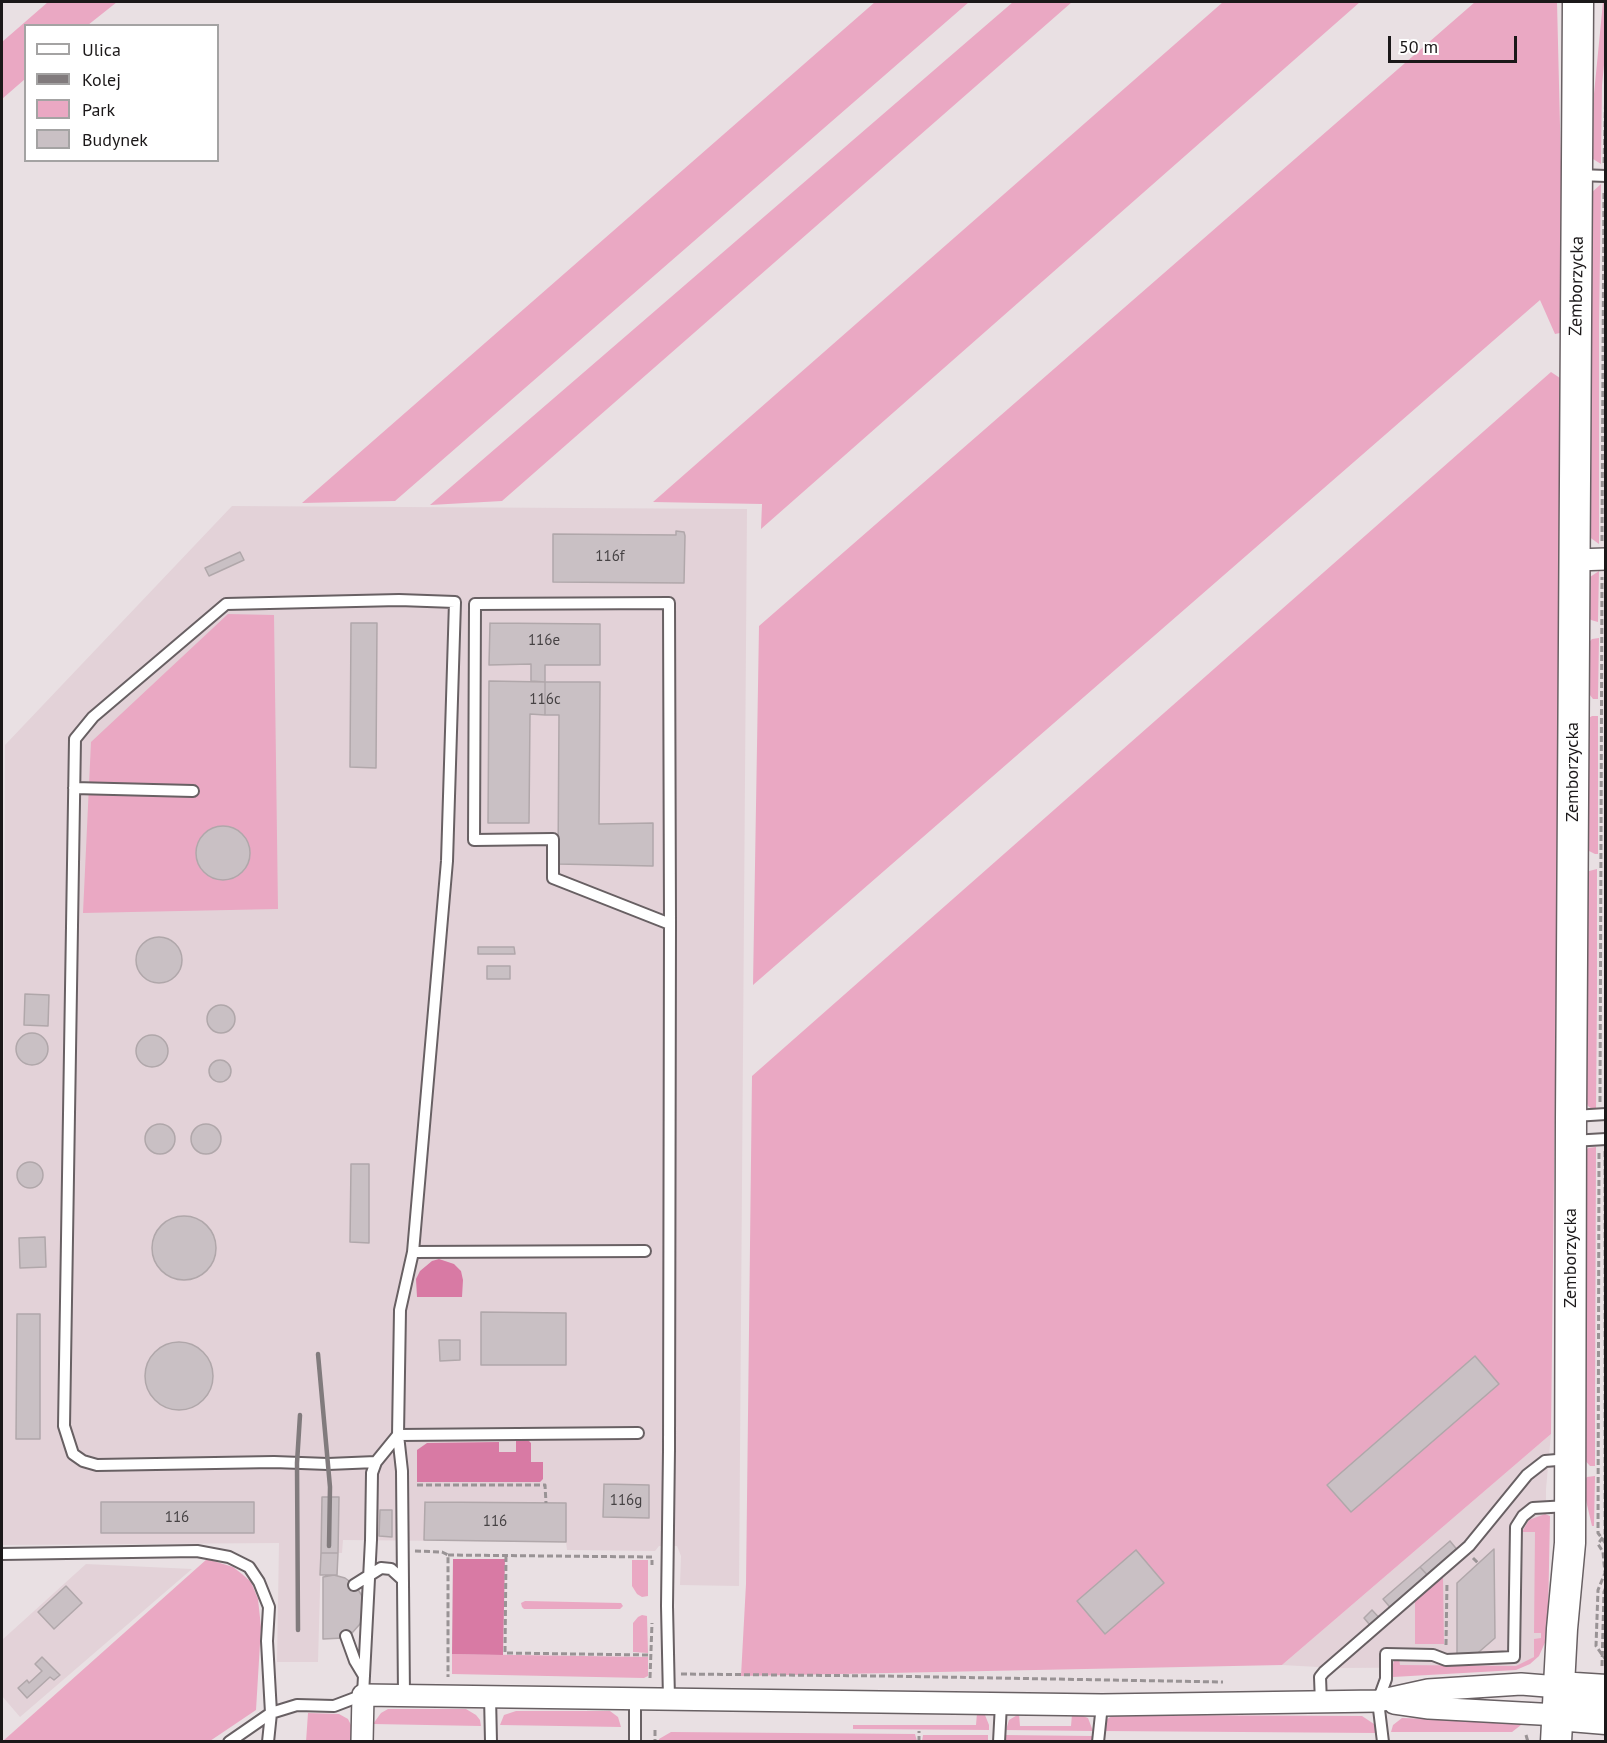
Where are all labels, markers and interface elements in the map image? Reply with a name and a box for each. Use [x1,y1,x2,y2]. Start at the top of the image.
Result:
legend [24,24,219,162]
scale bar [1391,24,1520,62]
text: 50 m [1399,35,1438,58]
text: Ulica [82,38,121,61]
text: Kolej [82,68,121,91]
text: Park [82,98,115,121]
text: Budynek [82,128,148,151]
street label: Zemborzycka [1565,236,1589,336]
house number: 116f [595,548,625,566]
house number: 116e [528,632,560,650]
house number: 116c [529,691,561,709]
street label: Zemborzycka [1562,722,1584,822]
street label: Zemborzycka [1560,1208,1582,1308]
house number: 116g [610,1492,642,1510]
house number: 116 [165,1509,189,1527]
house number: 116 [483,1513,507,1531]

